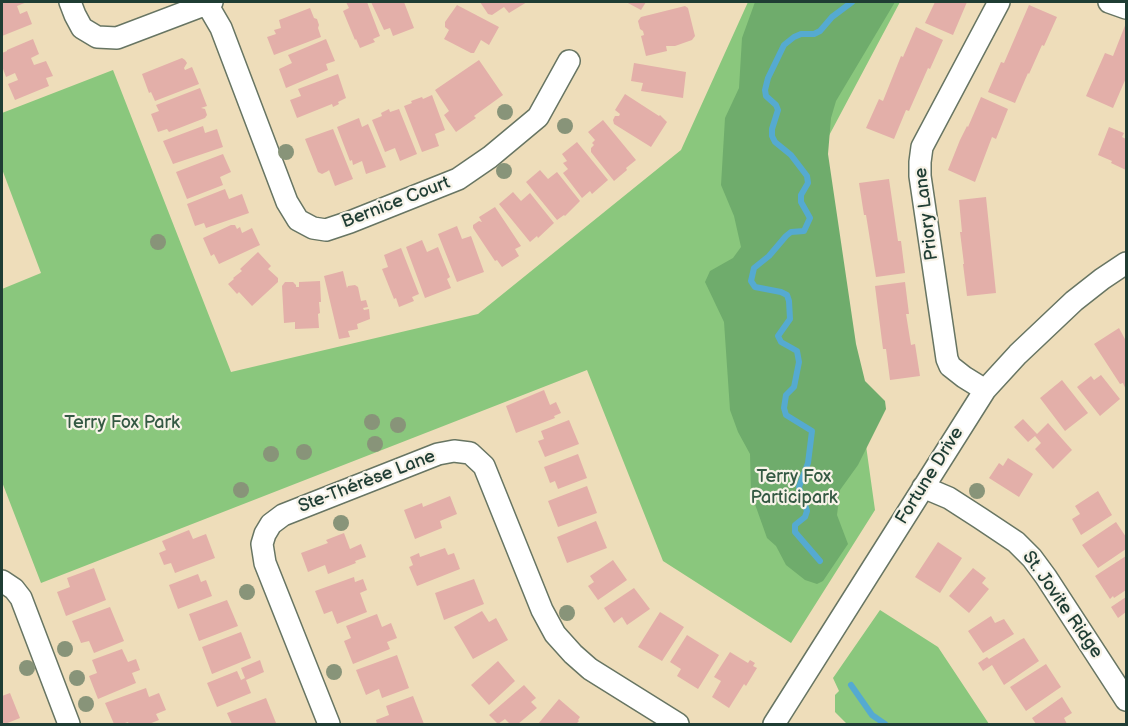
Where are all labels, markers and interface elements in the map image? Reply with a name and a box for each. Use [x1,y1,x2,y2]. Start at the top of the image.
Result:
street label: Priory Lane [911,166,943,262]
street label: Bernice Court [339,172,453,234]
park label: Terry Fox Park [64,412,180,434]
street label: Fortune Drive [892,423,968,529]
street label: Ste-Thérèse Lane [295,446,439,518]
park label: Terry Fox Participark [751,466,837,508]
street label: St. Jovite Ridge [1017,547,1107,663]

